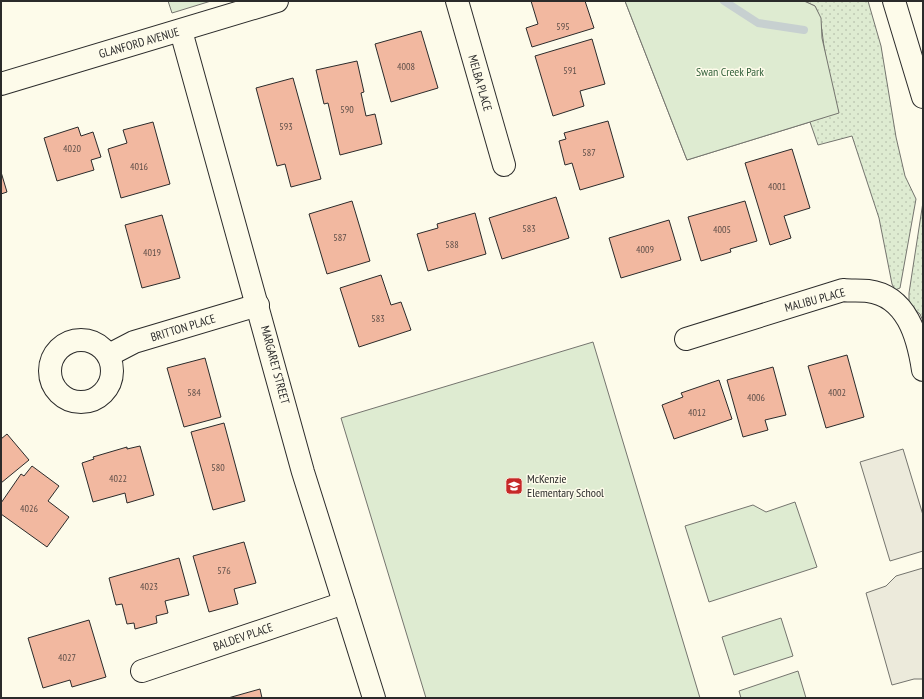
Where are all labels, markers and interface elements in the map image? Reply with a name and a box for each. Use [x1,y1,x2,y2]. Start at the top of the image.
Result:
house number: 595 [556,20,570,33]
street label: GLANFORD AVENUE [97,24,181,61]
street label: MELBA PLACE [465,53,496,113]
house number: 4008 [397,60,415,73]
house number: 591 [563,64,577,77]
park label: Swan Creek Park [696,64,764,79]
house number: 590 [340,103,354,116]
house number: 593 [279,120,293,133]
house number: 4020 [63,142,82,155]
house number: 587 [582,146,596,159]
house number: 4016 [130,160,149,173]
house number: 4001 [768,180,786,193]
house number: 583 [522,222,536,235]
house number: 4005 [713,223,731,236]
house number: 587 [333,231,347,244]
house number: 588 [445,238,459,251]
house number: 4009 [636,243,654,256]
house number: 4019 [143,246,161,259]
street label: MALIBU PLACE [783,284,847,315]
street label: BRITTON PLACE [149,311,217,344]
house number: 583 [371,312,385,325]
street label: MARGARET STREET [258,324,293,406]
house number: 584 [187,386,201,399]
house number: 4002 [828,386,846,399]
house number: 4006 [747,391,766,404]
house number: 4012 [688,406,706,419]
house number: 580 [211,461,225,474]
place label: McKenzie Elementary School [527,471,604,500]
house number: 4022 [109,472,127,485]
school or university icon: McKenzie Elementary School [504,476,524,496]
house number: 4026 [20,502,39,515]
house number: 576 [217,564,231,577]
house number: 4023 [140,580,158,593]
street label: BALDEV PLACE [211,619,275,654]
house number: 4027 [58,651,76,664]

